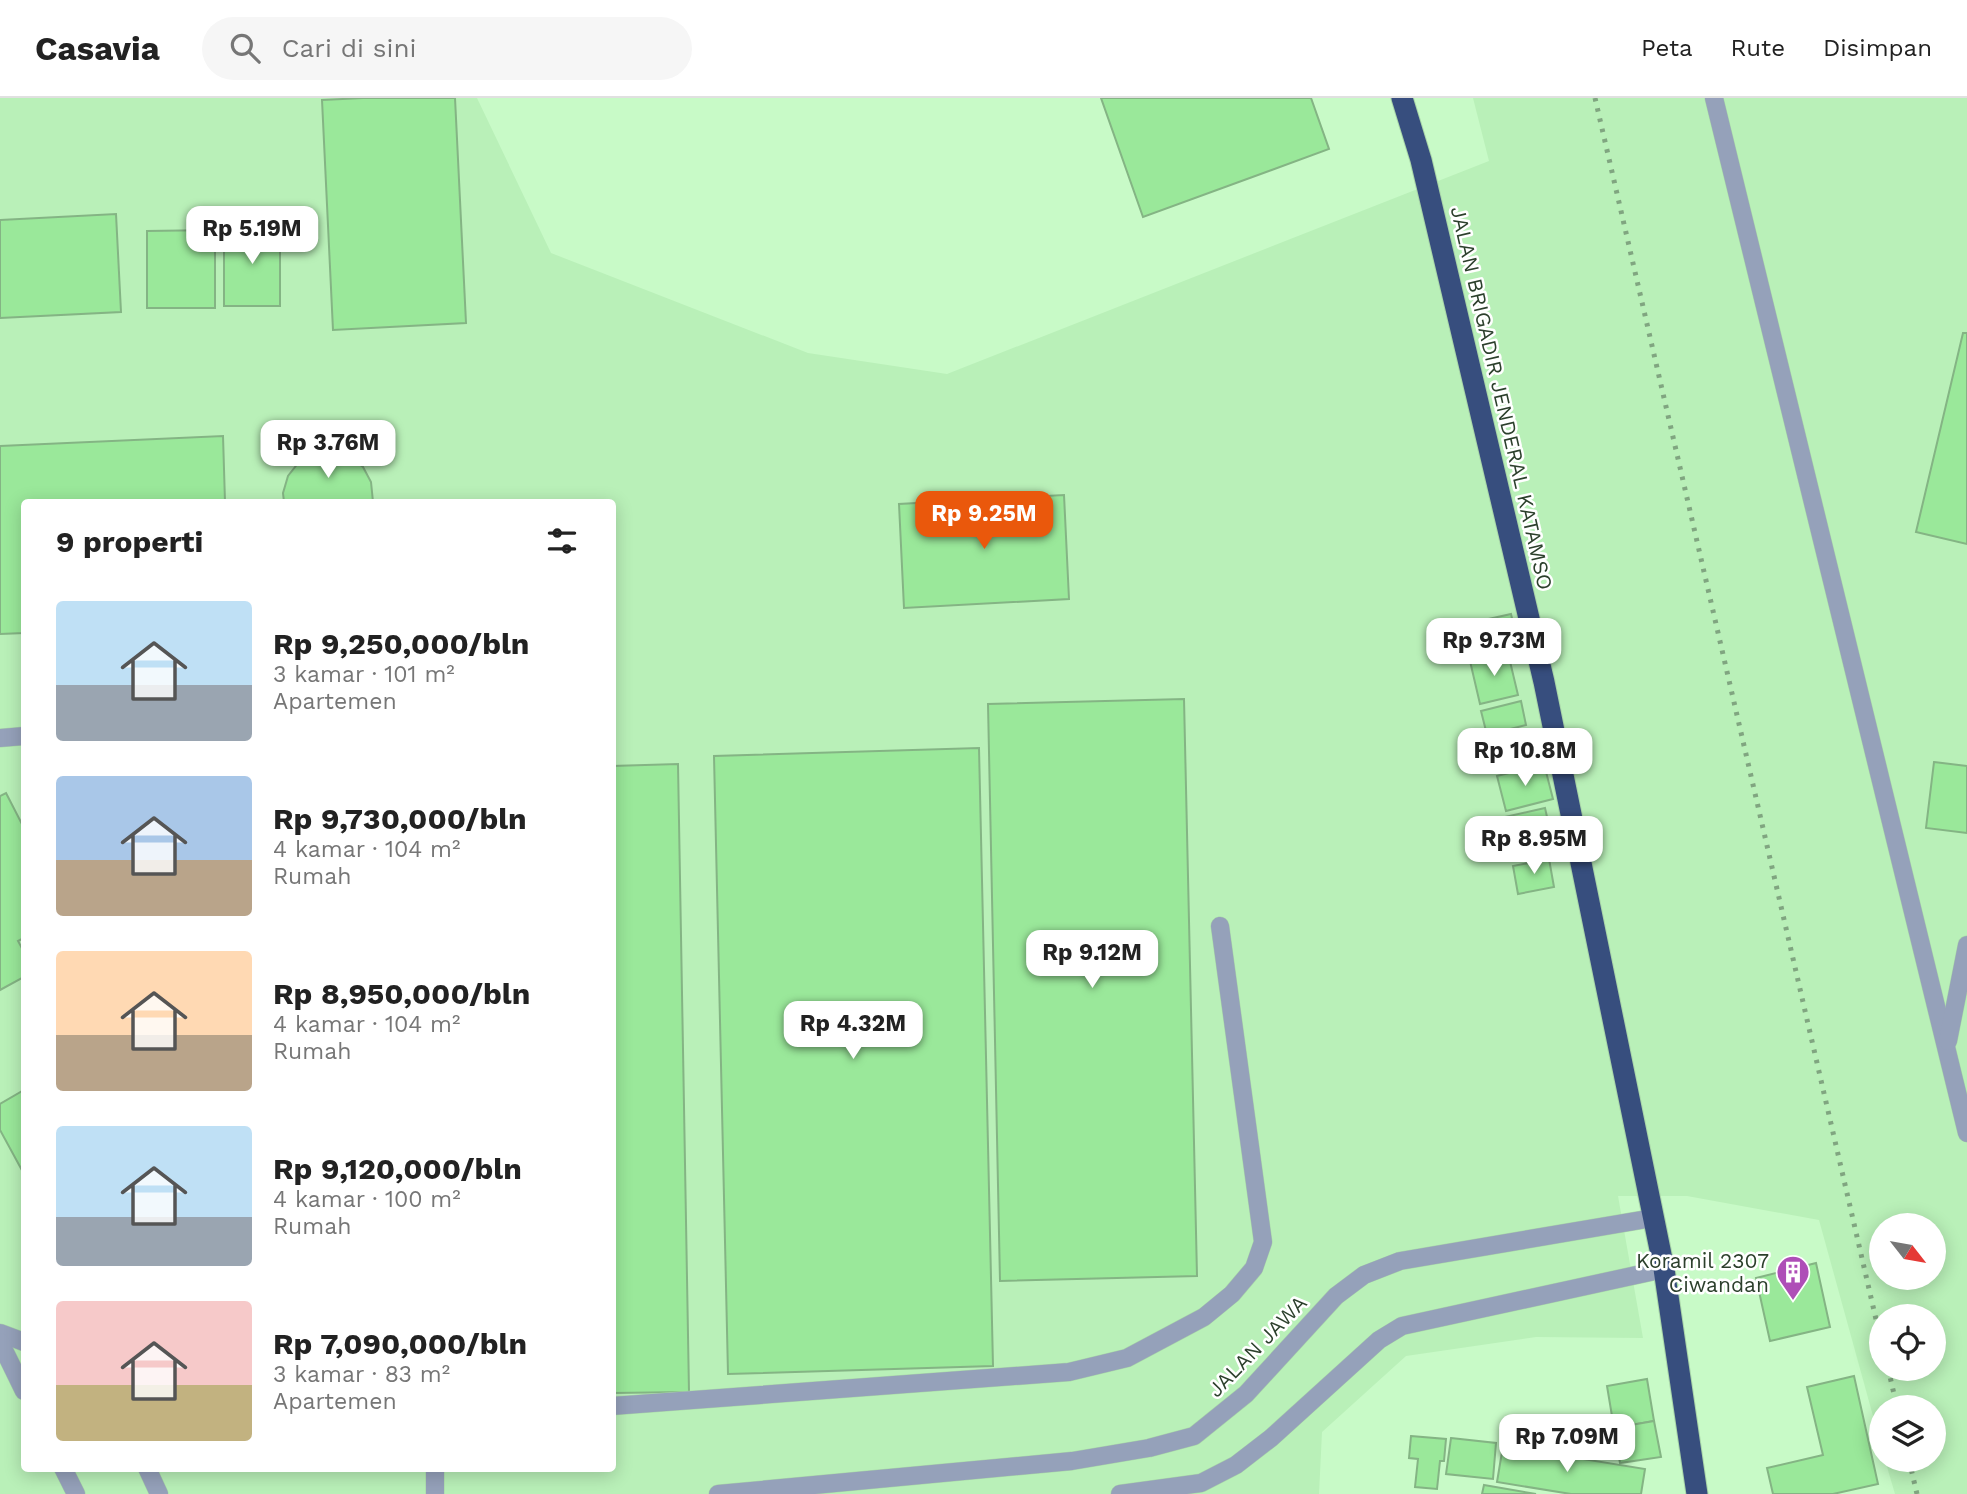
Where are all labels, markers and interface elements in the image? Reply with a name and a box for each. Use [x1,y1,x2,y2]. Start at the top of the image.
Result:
search box [202,17,692,80]
text: Casavia [35,29,160,68]
icon: search [226,29,264,67]
text: Cari di sini [282,33,416,63]
text: Peta [1641,34,1693,62]
text: Rute [1731,34,1785,62]
text: Disimpan [1823,34,1932,62]
street label: JALAN BRIGADIR JENDERAL KATAMSO [1446,204,1558,592]
pin: Rp 5.19M [180,206,324,266]
text: Rp 5.19M [202,215,302,242]
pin: Rp 3.76M [256,420,400,480]
text: Rp 3.76M [277,429,380,456]
pin: Rp 9.25M [912,491,1056,551]
text: Rp 9.25M [931,500,1037,527]
icon: filters [543,522,581,560]
text: 9 properti [56,524,203,559]
pin: Rp 9.73M [1422,618,1566,678]
text: Rp 9,250,000/bln [273,626,529,661]
text: Rp 9.73M [1442,627,1546,654]
icon: home [112,629,196,713]
text: 3 kamar · 101 m² [273,661,455,688]
text: Apartemen [273,688,397,715]
pin: Rp 10.8M [1453,728,1597,788]
text: Rp 10.8M [1473,737,1577,764]
text: Rp 9,730,000/bln [273,801,527,836]
icon: home [112,804,196,888]
pin: Rp 8.95M [1462,816,1606,876]
text: Rp 8.95M [1481,825,1587,852]
text: 4 kamar · 104 m² [273,836,460,863]
text: Rumah [273,863,351,890]
pin: Rp 9.12M [1020,930,1164,990]
text: Rp 9.12M [1042,939,1142,966]
text: Rp 8,950,000/bln [273,976,530,1011]
icon: home [112,979,196,1063]
pin: Rp 4.32M [781,1002,925,1061]
text: Rp 4.32M [800,1010,906,1037]
text: 4 kamar · 104 m² [273,1011,460,1038]
text: Rumah [273,1038,351,1065]
text: Rp 9,120,000/bln [273,1151,522,1186]
icon: home [112,1154,196,1238]
text: 4 kamar · 100 m² [273,1186,461,1213]
text: Rumah [273,1213,351,1240]
north arrow [1869,1213,1946,1290]
map controls [1869,1213,1946,1472]
place label: Koramil 2307 Ciwandan [1636,1248,1769,1297]
building icon: Koramil 2307 Ciwandan [1774,1253,1812,1302]
street label: JALAN JAWA [1202,1290,1312,1402]
button: locate [1869,1304,1946,1381]
text: Rp 7,090,000/bln [273,1326,527,1361]
icon: home [112,1329,196,1413]
text: 3 kamar · 83 m² [273,1361,450,1388]
text: Apartemen [273,1388,397,1415]
button: layers [1869,1395,1946,1472]
pin: Rp 7.09M [1495,1414,1639,1474]
text: Rp 7.09M [1515,1423,1619,1450]

